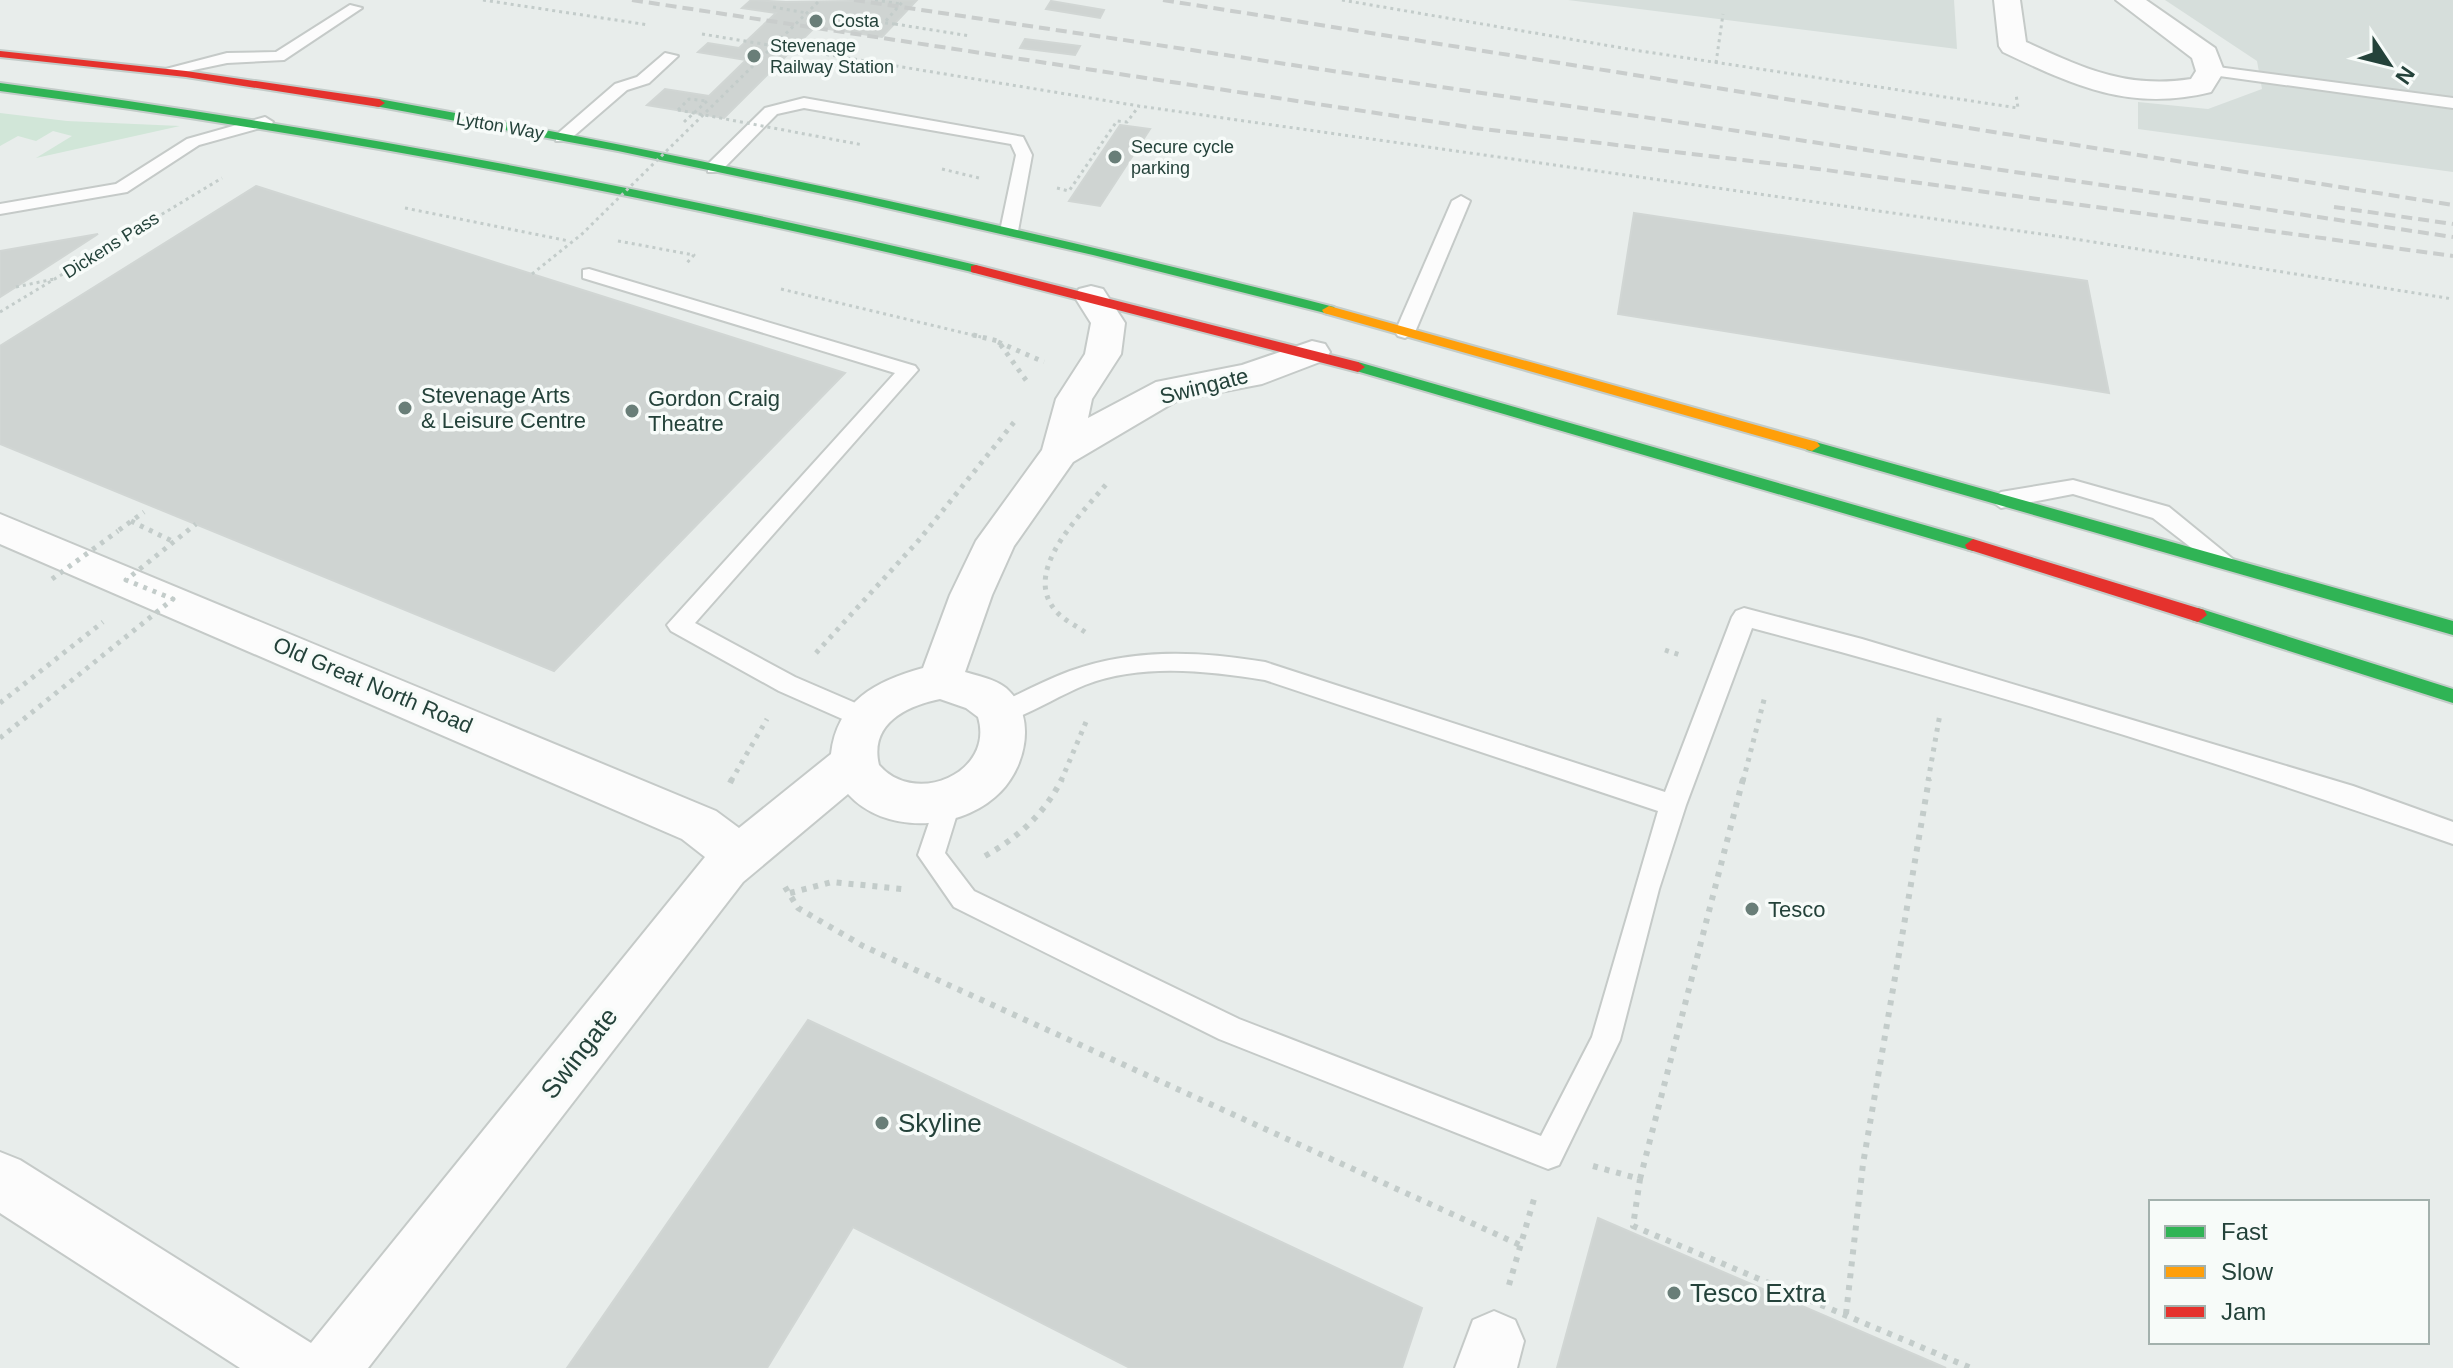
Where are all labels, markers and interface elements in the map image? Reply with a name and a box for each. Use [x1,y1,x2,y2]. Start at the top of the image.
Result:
place label: Costa [832,11,880,31]
marker: Costa [807,12,825,30]
north arrow [2349,24,2429,104]
place label: Stevenage Railway Station [770,36,894,77]
marker: Stevenage Railway Station [745,47,763,65]
text: N [2390,62,2420,89]
street label: Lytton Way [455,108,545,144]
place label: Secure cycle parking [1131,137,1234,178]
marker: Secure cycle parking [1106,148,1124,166]
street label: Dickens Pass [59,208,163,282]
street label: Swingate [1157,363,1251,409]
place label: Stevenage Arts & Leisure Centre [421,383,586,433]
place label: Gordon Craig Theatre [648,386,780,436]
marker: Stevenage Arts & Leisure Centre [396,399,414,417]
marker: Gordon Craig Theatre [623,402,641,420]
street label: Old Great North Road [270,632,476,738]
place label: Tesco [1768,897,1825,922]
marker: Tesco [1743,900,1761,918]
street label: Swingate [534,1002,624,1104]
place label: Skyline [898,1108,982,1138]
marker: Skyline [873,1114,891,1132]
legend [2149,1200,2429,1344]
text: Fast [2221,1218,2268,1245]
text: Slow [2221,1258,2274,1285]
place label: Tesco Extra [1690,1278,1826,1308]
marker: Tesco Extra [1665,1284,1683,1302]
text: Jam [2221,1298,2266,1325]

